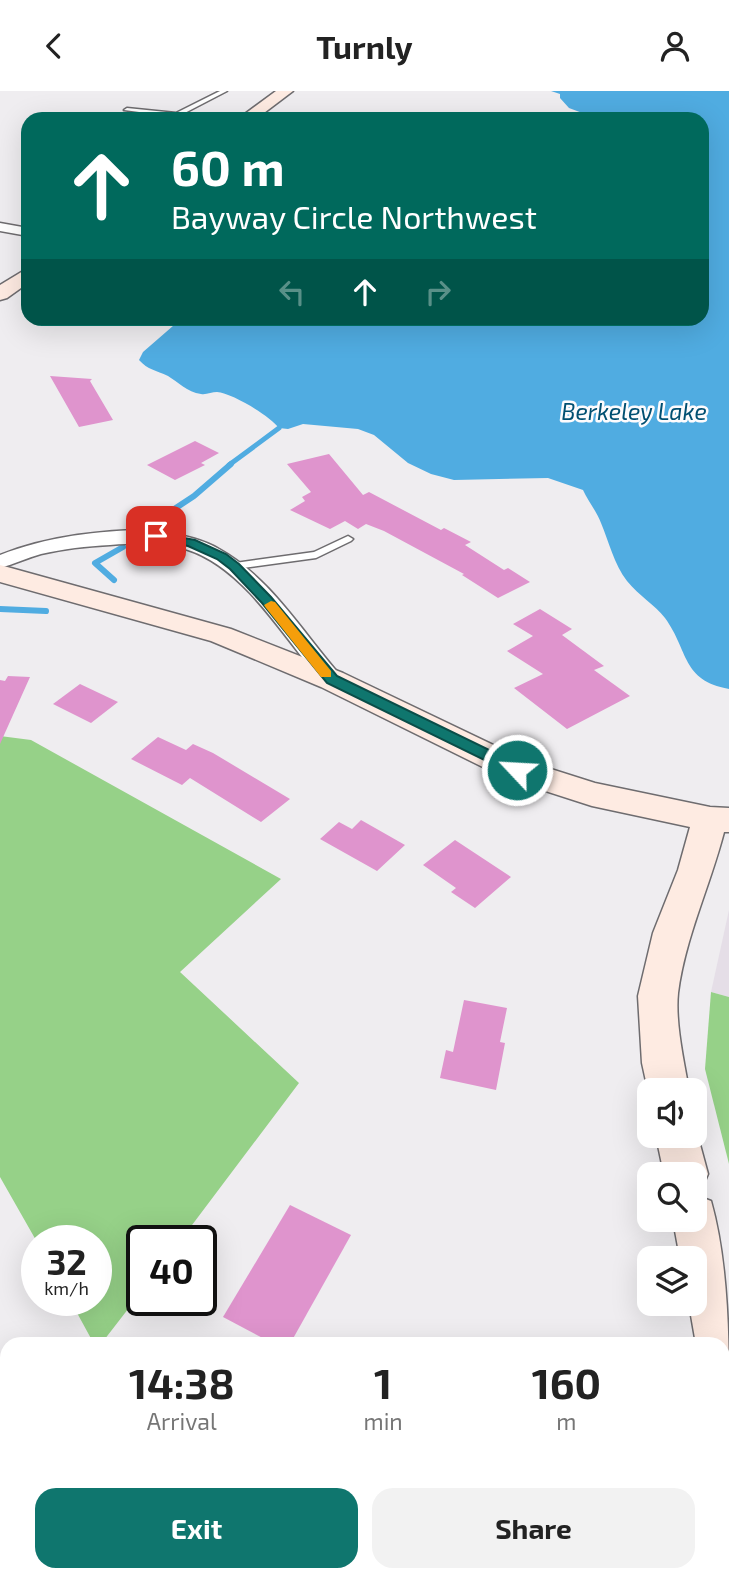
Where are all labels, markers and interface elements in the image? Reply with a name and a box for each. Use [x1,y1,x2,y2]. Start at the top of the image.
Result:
icon: back [35,27,73,65]
text: Turnly [316,27,413,65]
icon: person [656,27,694,65]
text: 60 m [171,137,285,196]
icon: ahead [56,140,147,231]
text: Bayway Circle Northwest [171,197,537,235]
icon: left [273,273,311,311]
icon: ahead [346,273,384,311]
icon: right [419,273,457,311]
water label: Berkeley Lake [561,397,707,425]
pin [126,506,186,566]
icon: arrive [137,517,175,555]
position arrow [480,733,554,807]
map controls [637,1078,707,1316]
button: sound [637,1078,707,1148]
button: search [637,1162,707,1232]
speed limit sign: 40 [126,1225,217,1316]
text: 32 [46,1240,87,1282]
button: layers [637,1246,707,1316]
text: km/h [44,1277,89,1299]
text: 14:38 [129,1357,235,1407]
text: 1 [374,1357,392,1407]
text: 160 [532,1357,601,1407]
text: Arrival [147,1407,217,1435]
text: min [364,1407,403,1435]
text: m [556,1407,576,1435]
button: Exit [35,1488,358,1568]
button: Share [372,1488,695,1568]

